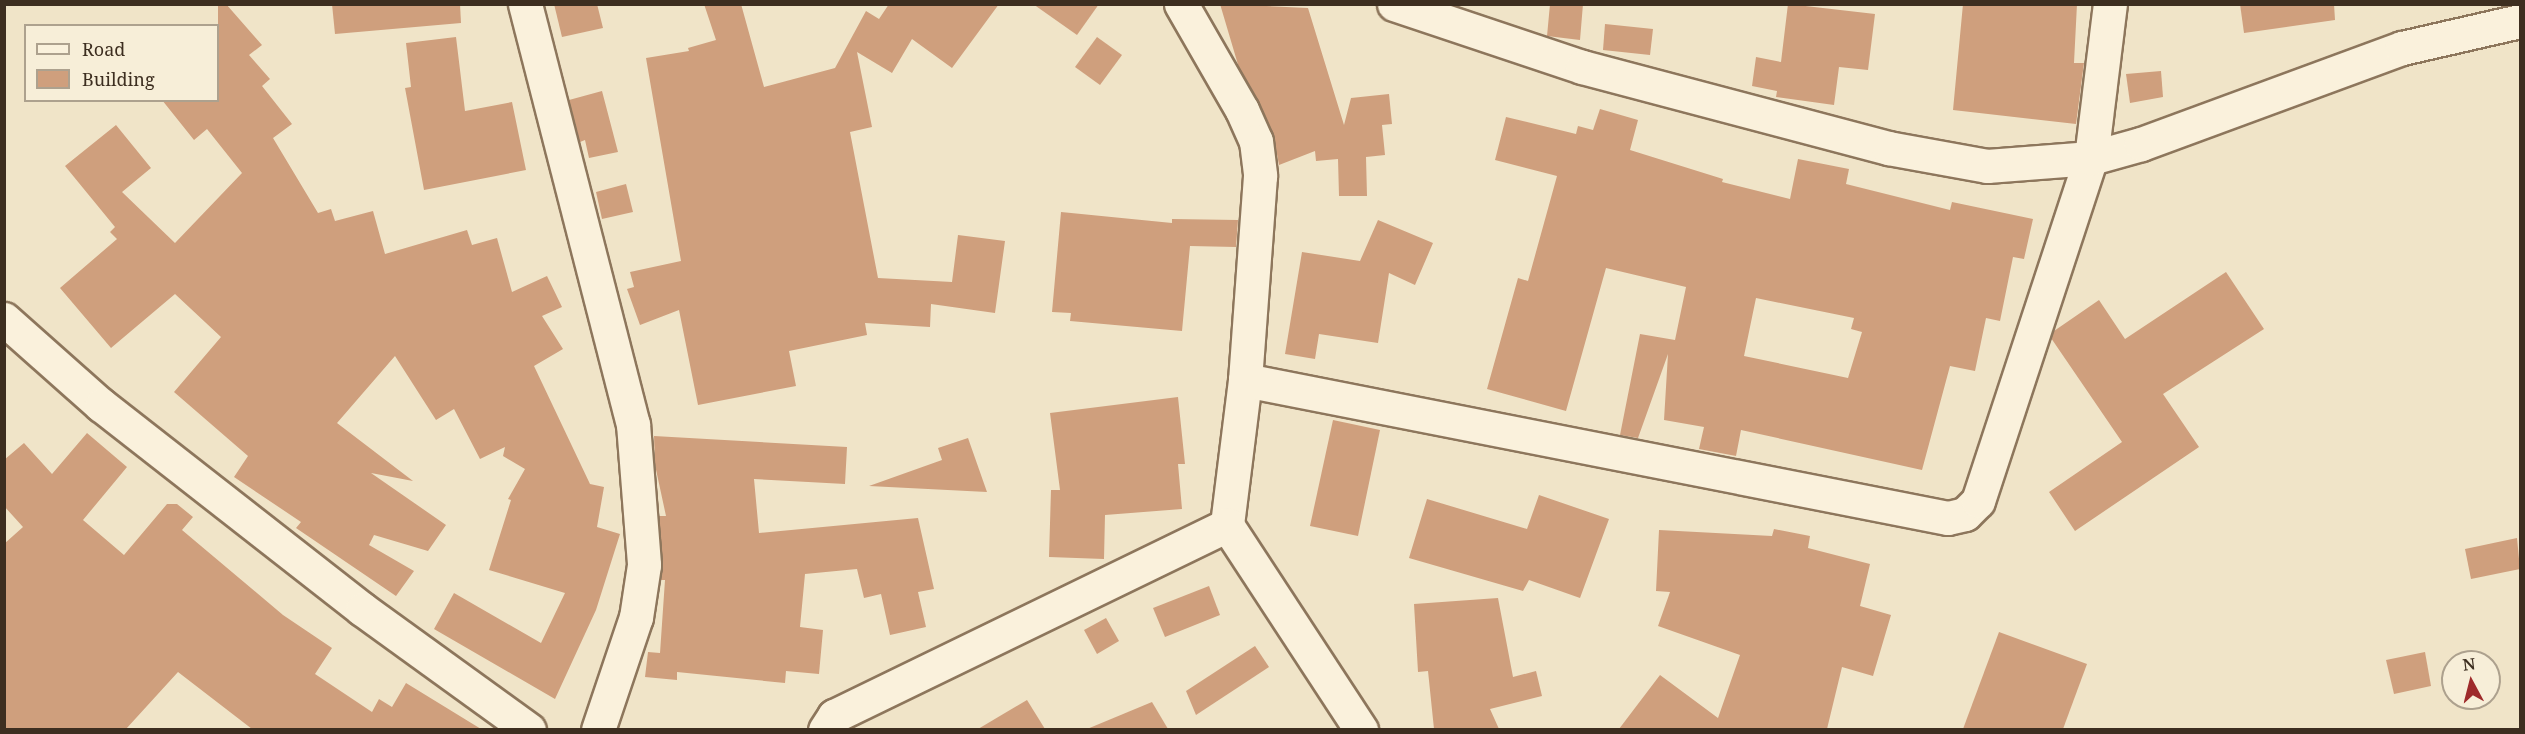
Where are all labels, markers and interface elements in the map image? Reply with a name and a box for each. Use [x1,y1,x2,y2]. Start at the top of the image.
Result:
legend [24,24,219,102]
text: Road [82,37,125,61]
text: Building [82,67,155,91]
north arrow [2441,650,2501,710]
text: N [2461,652,2477,676]

